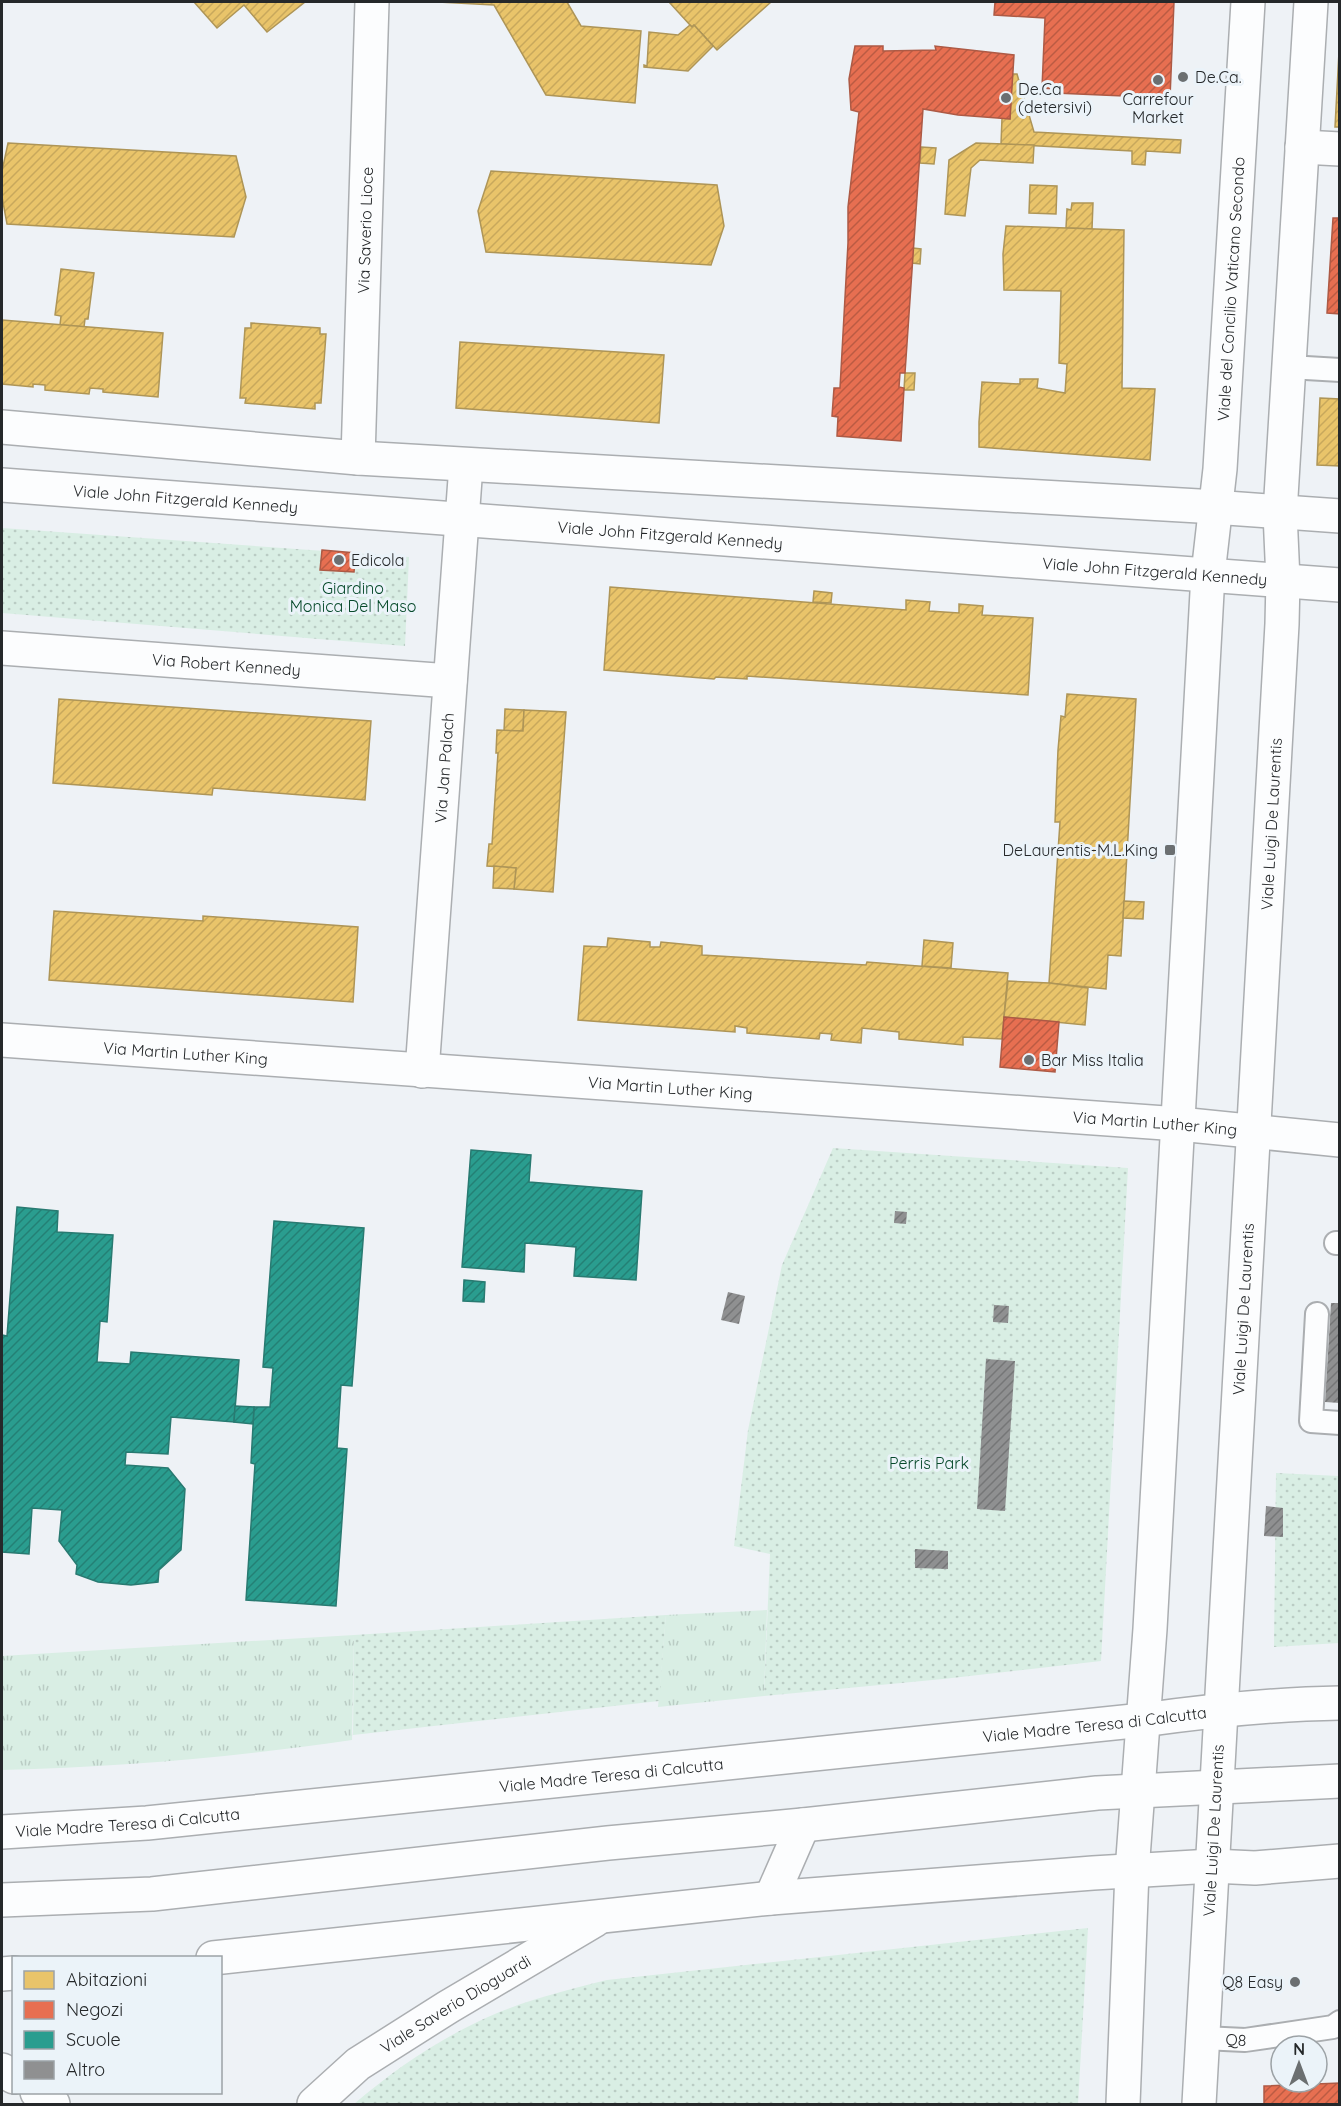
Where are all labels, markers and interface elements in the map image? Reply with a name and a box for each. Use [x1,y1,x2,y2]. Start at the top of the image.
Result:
place label: De.Ca. [1195,67,1242,87]
marker: De.Ca. [1176,70,1190,84]
marker: Carrefour Market [1151,73,1165,87]
place label: De.Ca (detersivi) [1018,79,1092,117]
place label: Carrefour Market [1122,89,1194,127]
marker: De.Ca (detersivi) [999,91,1013,105]
street label: Viale del Concilio Vaticano Secondo [1213,156,1249,422]
street label: Via Saverio Lioce [353,166,377,294]
street label: Viale John Fitzgerald Kennedy [72,480,299,517]
street label: Viale John Fitzgerald Kennedy [557,517,783,553]
place label: Edicola [351,550,404,570]
marker: Edicola [332,553,346,567]
street label: Viale John Fitzgerald Kennedy [1041,553,1268,590]
park label: Giardino Monica Del Maso [290,578,416,616]
street label: Via Robert Kennedy [151,649,301,680]
street label: Via Jan Palach [430,712,458,824]
street label: Viale Luigi De Laurentis [1256,737,1286,911]
place label: DeLaurentis-M.L.King [1002,840,1158,860]
marker: DeLaurentis-M.L.King [1163,843,1177,857]
street label: Via Martin Luther King [103,1037,269,1069]
place label: Bar Miss Italia [1041,1050,1144,1070]
marker: Bar Miss Italia [1022,1053,1036,1067]
street label: Via Martin Luther King [587,1072,753,1104]
street label: Via Martin Luther King [1072,1106,1238,1140]
street label: Viale Luigi De Laurentis [1228,1223,1258,1396]
park label: Perris Park [889,1453,969,1473]
street label: Viale Madre Teresa di Calcutta [982,1702,1208,1747]
street label: Viale Luigi De Laurentis [1199,1744,1228,1917]
street label: Viale Madre Teresa di Calcutta [498,1753,724,1797]
street label: Viale Madre Teresa di Calcutta [15,1803,241,1841]
street label: Viale Saverio Dioguardi [377,1950,534,2057]
legend [12,1956,222,2094]
text: Abitazioni [66,1968,147,1991]
place label: Q8 Easy [1222,1972,1283,1992]
marker: Q8 Easy [1288,1975,1302,1989]
text: Negozi [66,1998,123,2021]
text: Scuole [66,2028,121,2051]
street label: Q8 [1225,2029,1247,2050]
north arrow [1269,2034,1329,2094]
text: N [1293,2039,1305,2059]
text: Altro [66,2058,105,2081]

